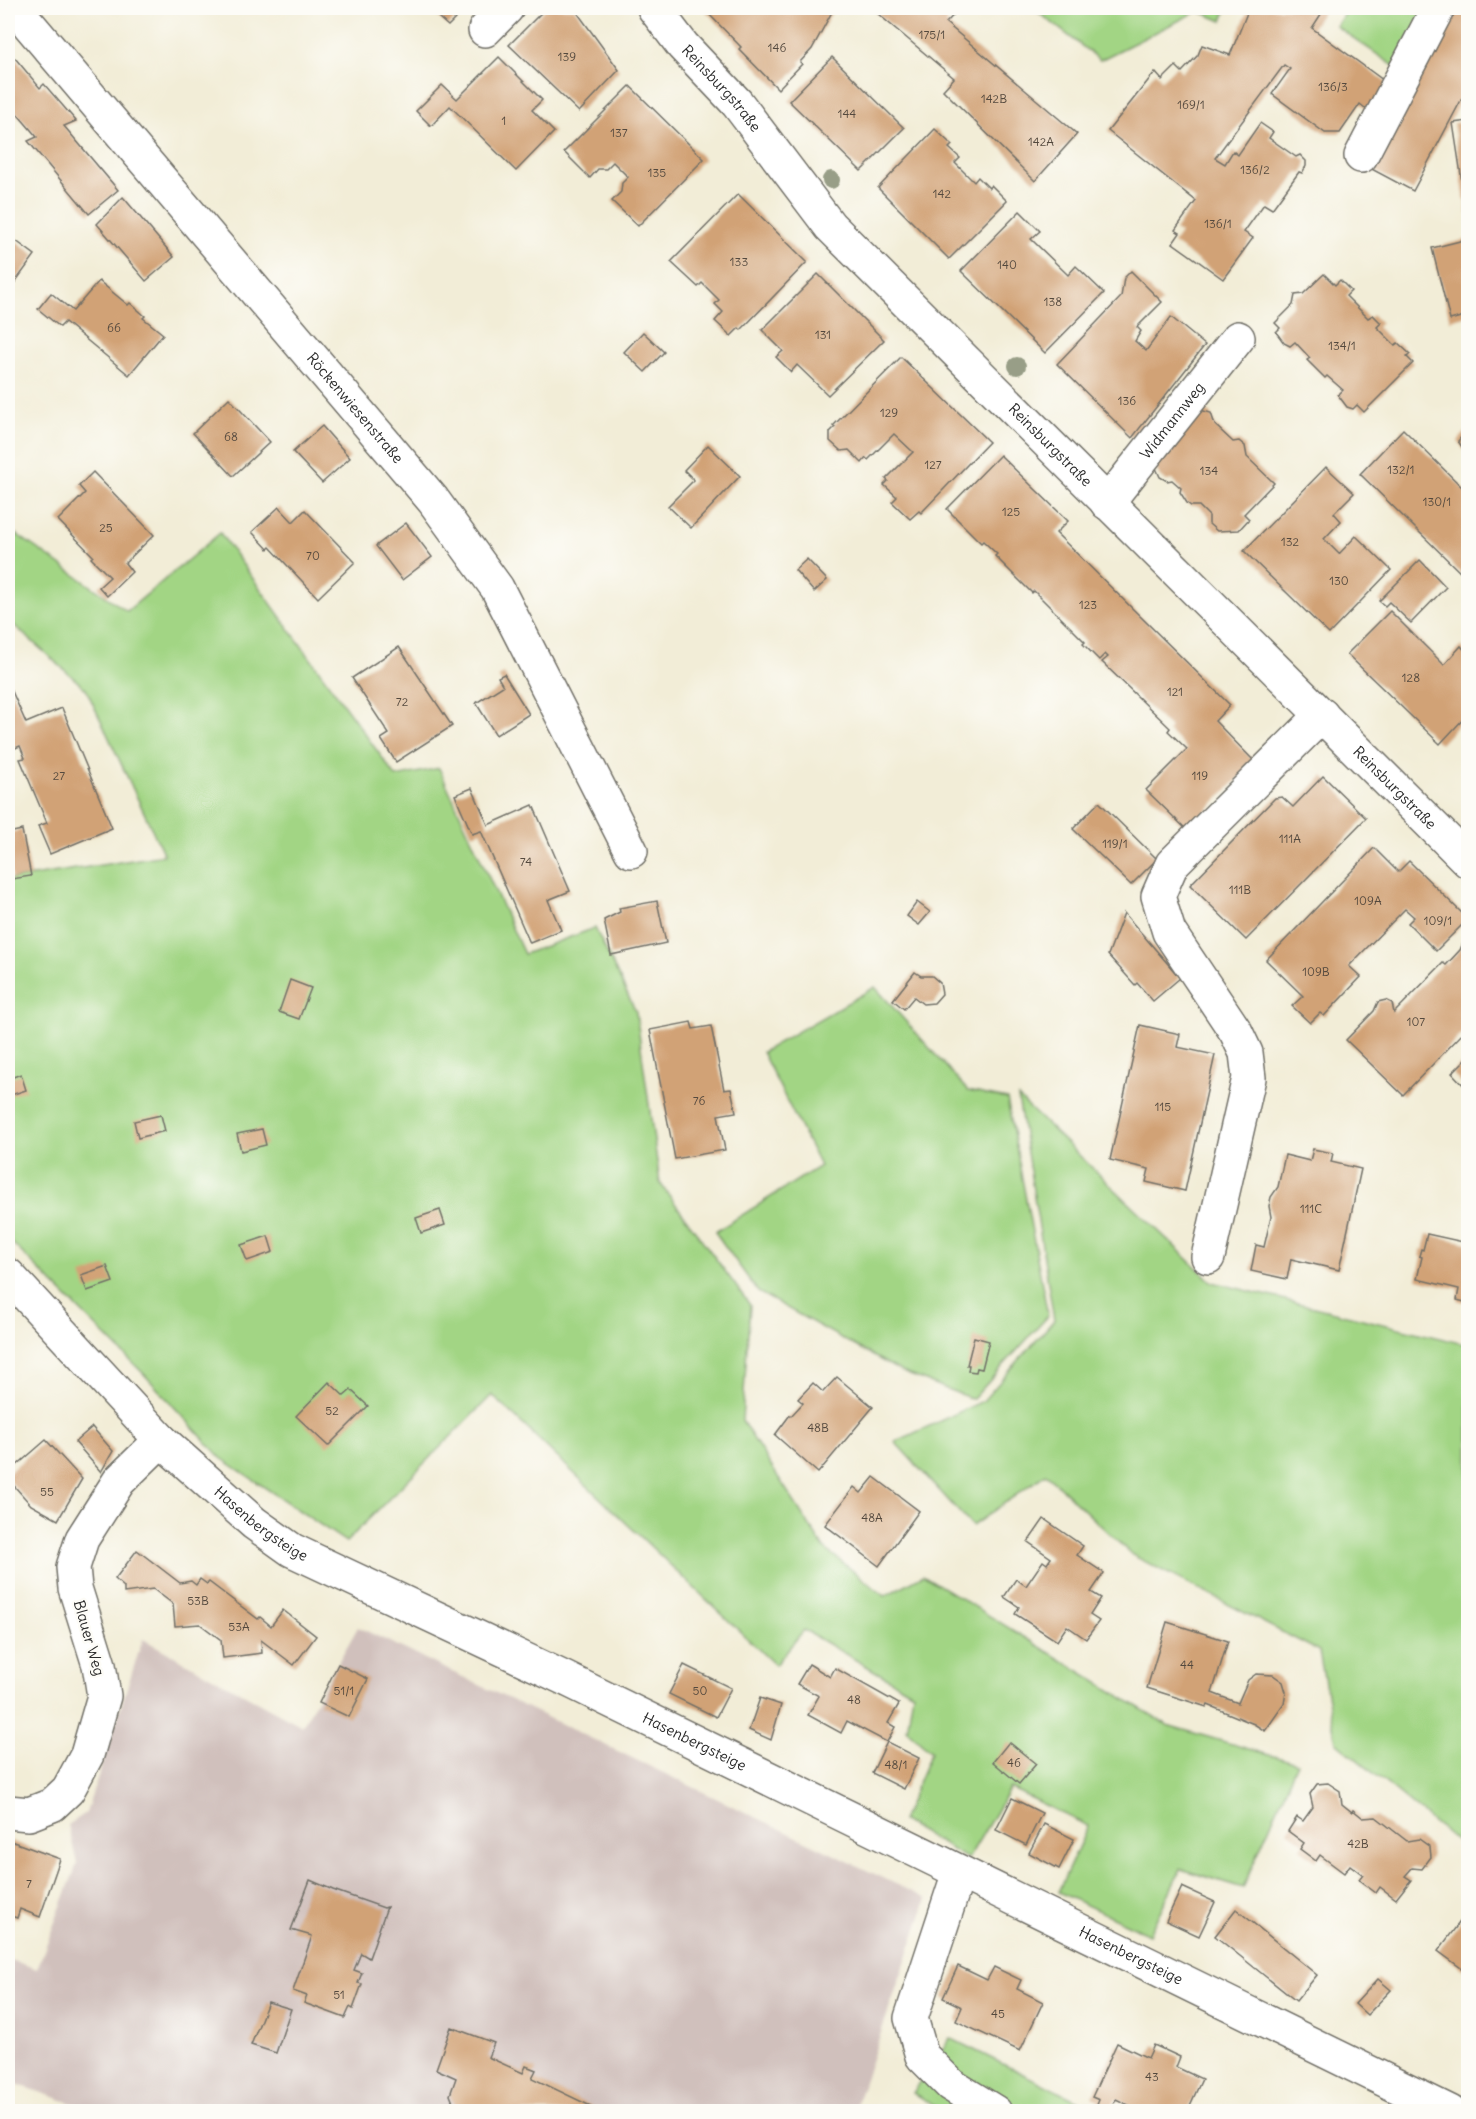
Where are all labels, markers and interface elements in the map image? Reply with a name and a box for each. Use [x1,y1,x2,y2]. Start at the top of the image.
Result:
house number: 175/1 [919,27,945,42]
house number: 146 [768,40,786,55]
street label: Reinsburgstraße [678,41,765,135]
house number: 139 [558,49,576,64]
house number: 136/3 [1318,79,1348,94]
house number: 142B [981,91,1007,106]
house number: 169/1 [1177,97,1205,112]
house number: 144 [838,106,856,121]
house number: 1 [502,113,506,128]
house number: 137 [610,125,628,140]
house number: 142A [1028,134,1054,149]
house number: 136/2 [1240,162,1270,177]
house number: 135 [648,165,666,180]
house number: 142 [933,186,952,201]
house number: 136/1 [1204,216,1232,231]
house number: 133 [730,254,748,269]
house number: 140 [997,257,1017,272]
house number: 138 [1044,294,1062,309]
house number: 66 [107,320,121,335]
house number: 131 [815,327,831,342]
house number: 134/1 [1328,338,1356,353]
street label: Röckenwiesenstraße [303,349,408,467]
street label: Widmannweg [1136,378,1208,463]
house number: 136 [1118,393,1136,408]
street label: Reinsburgstraße [1005,399,1096,490]
house number: 129 [880,405,898,420]
house number: 68 [224,429,238,444]
house number: 127 [924,457,942,472]
house number: 132/1 [1387,462,1415,477]
house number: 134 [1200,463,1218,478]
house number: 130/1 [1423,494,1451,509]
house number: 125 [1002,504,1020,519]
house number: 25 [99,520,113,535]
house number: 132 [1281,534,1300,549]
house number: 70 [306,548,320,563]
house number: 130 [1329,573,1349,588]
house number: 123 [1079,597,1097,612]
house number: 128 [1402,670,1420,685]
house number: 121 [1167,684,1183,699]
house number: 72 [396,694,409,709]
street label: Reinsburgstraße [1349,742,1441,833]
house number: 27 [53,768,65,783]
house number: 119 [1192,768,1208,783]
house number: 111A [1279,831,1301,846]
house number: 119/1 [1102,836,1128,851]
house number: 74 [520,854,532,869]
house number: 111B [1229,882,1251,897]
house number: 109A [1354,893,1382,908]
house number: 109/1 [1424,913,1452,928]
house number: 109B [1302,964,1330,979]
house number: 107 [1407,1014,1425,1029]
house number: 76 [693,1093,705,1108]
house number: 115 [1155,1099,1171,1114]
house number: 111C [1300,1201,1322,1216]
house number: 52 [325,1403,339,1418]
house number: 48B [807,1420,829,1435]
street label: Hasenbergsteige [210,1482,311,1565]
house number: 55 [40,1484,54,1499]
house number: 48A [861,1510,883,1525]
house number: 53B [187,1593,209,1608]
street label: Blauer Weg [70,1598,109,1678]
house number: 53A [228,1619,250,1634]
house number: 44 [1180,1657,1194,1672]
house number: 51/1 [334,1683,354,1698]
house number: 50 [693,1683,708,1698]
house number: 48 [847,1692,861,1707]
street label: Hasenbergsteige [639,1708,750,1775]
house number: 46 [1007,1755,1021,1770]
house number: 48/1 [885,1757,907,1772]
house number: 42B [1347,1836,1369,1851]
house number: 7 [26,1876,32,1891]
street label: Hasenbergsteige [1076,1922,1186,1989]
house number: 51 [333,1987,345,2002]
house number: 45 [991,2006,1005,2021]
house number: 43 [1145,2069,1159,2084]

